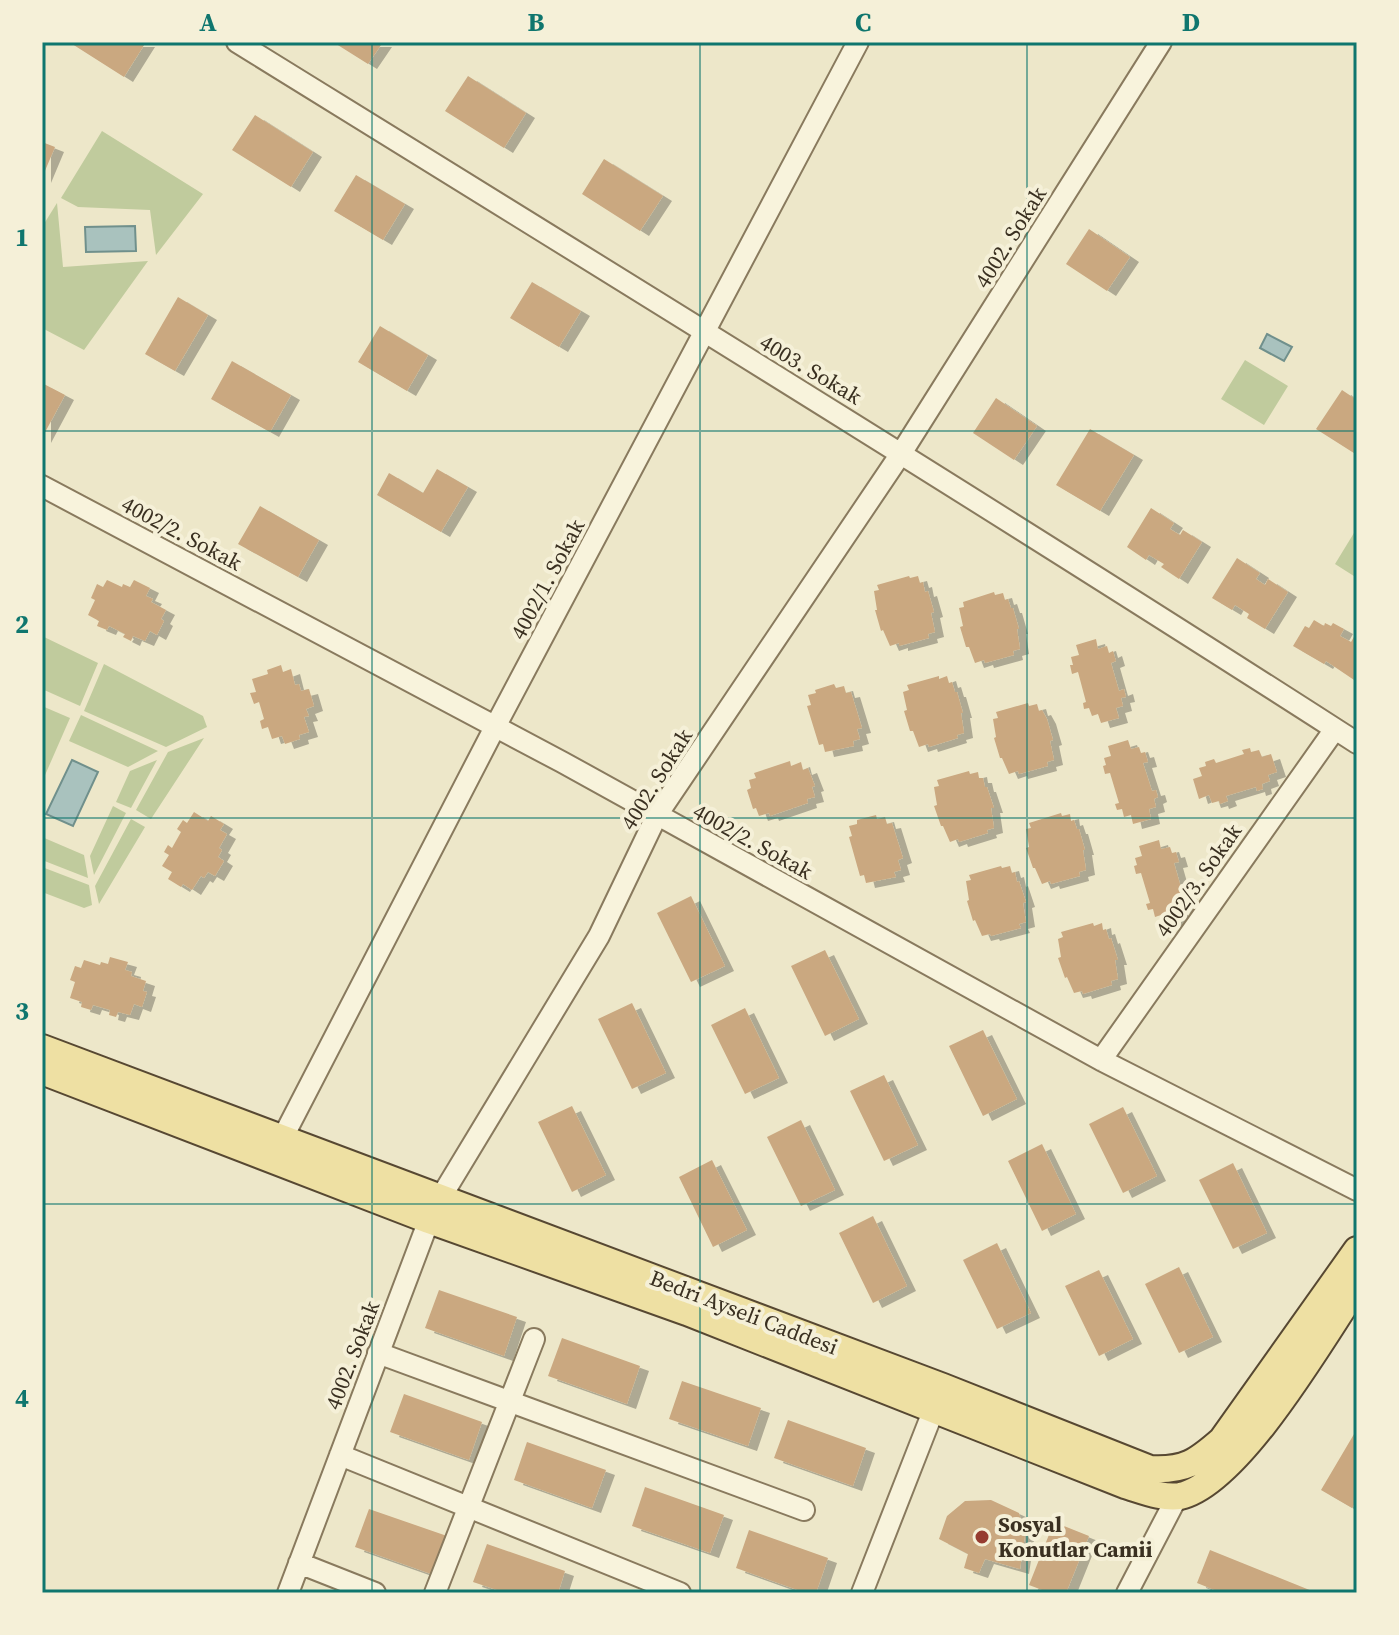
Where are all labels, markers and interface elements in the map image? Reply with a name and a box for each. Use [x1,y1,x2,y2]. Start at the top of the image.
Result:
text: A [199,4,217,40]
text: B [528,4,545,40]
text: C [855,4,871,40]
text: D [1182,4,1200,40]
street label: 4002. Sokak [967,180,1053,293]
text: 1 [15,219,29,255]
street label: 4003. Sokak [754,327,868,412]
street label: 4002/2. Sokak [117,489,248,578]
street label: 4002/1. Sokak [503,513,592,644]
text: 2 [15,606,29,642]
street label: 4002. Sokak [613,722,699,835]
street label: 4002/2. Sokak [688,796,819,887]
street label: 4002/3. Sokak [1148,816,1249,943]
text: 3 [15,993,29,1029]
street label: Bedri Ayseli Caddesi [646,1262,842,1362]
street label: 4002. Sokak [318,1295,387,1414]
text: 4 [15,1380,29,1416]
place label: Sosyal Konutlar Camii [998,1509,1153,1564]
marker: Sosyal Konutlar Camii [973,1528,991,1546]

